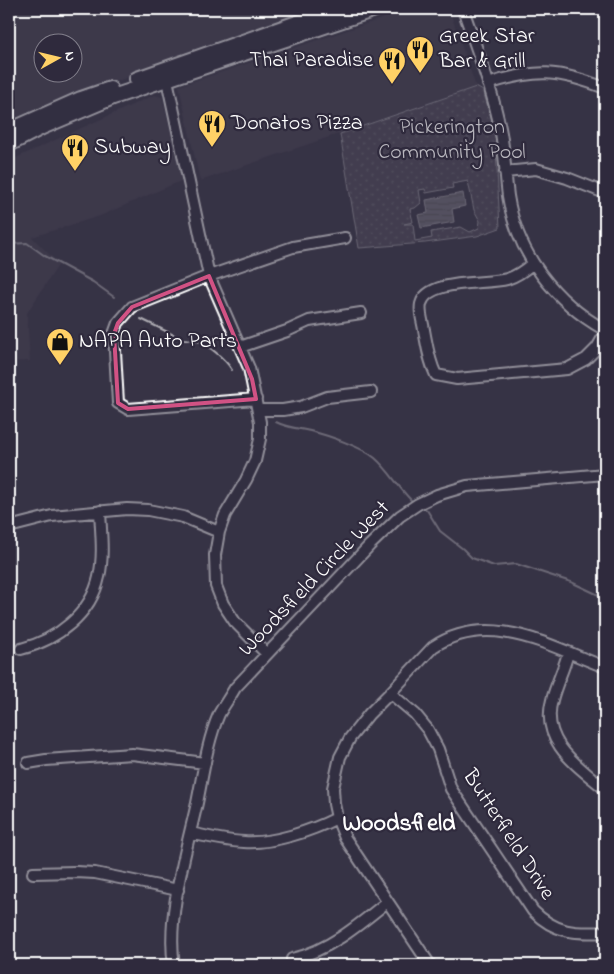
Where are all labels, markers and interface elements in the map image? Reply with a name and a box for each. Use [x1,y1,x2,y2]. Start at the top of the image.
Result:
place label: Greek Star Bar & Grill [438,21,535,78]
north arrow [32,32,82,82]
restaurant icon: Greek Star Bar & Grill [405,35,435,74]
place label: Thai Paradise [249,45,373,77]
restaurant icon: Thai Paradise [377,46,407,85]
text: N [58,50,80,63]
place label: Donatos Pizza [230,108,363,140]
restaurant icon: Donatos Pizza [197,109,227,148]
park label: Pickerington Community Pool [378,112,526,170]
place label: Subway [94,132,171,165]
restaurant icon: Subway [60,133,90,172]
place label: NAPA Auto Parts [79,326,237,358]
shop icon: NAPA Auto Parts [45,327,75,366]
street label: Woodsfield Circle West [232,493,399,664]
street label: Butterfield Drive [453,762,562,907]
district label: Woodsfield [343,807,456,842]

